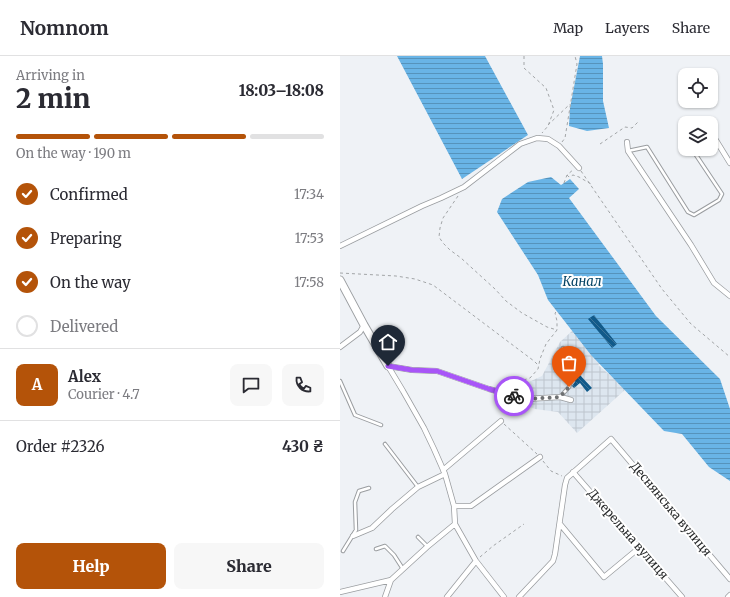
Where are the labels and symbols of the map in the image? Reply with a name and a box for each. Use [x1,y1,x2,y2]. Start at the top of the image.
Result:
water label: Канал [562,273,602,290]
pin [371,325,405,366]
pin [552,346,586,387]
courier [494,376,534,416]
street label: Деснянська вулиця [628,459,715,559]
street label: Джерельна вулиця [585,485,672,582]

